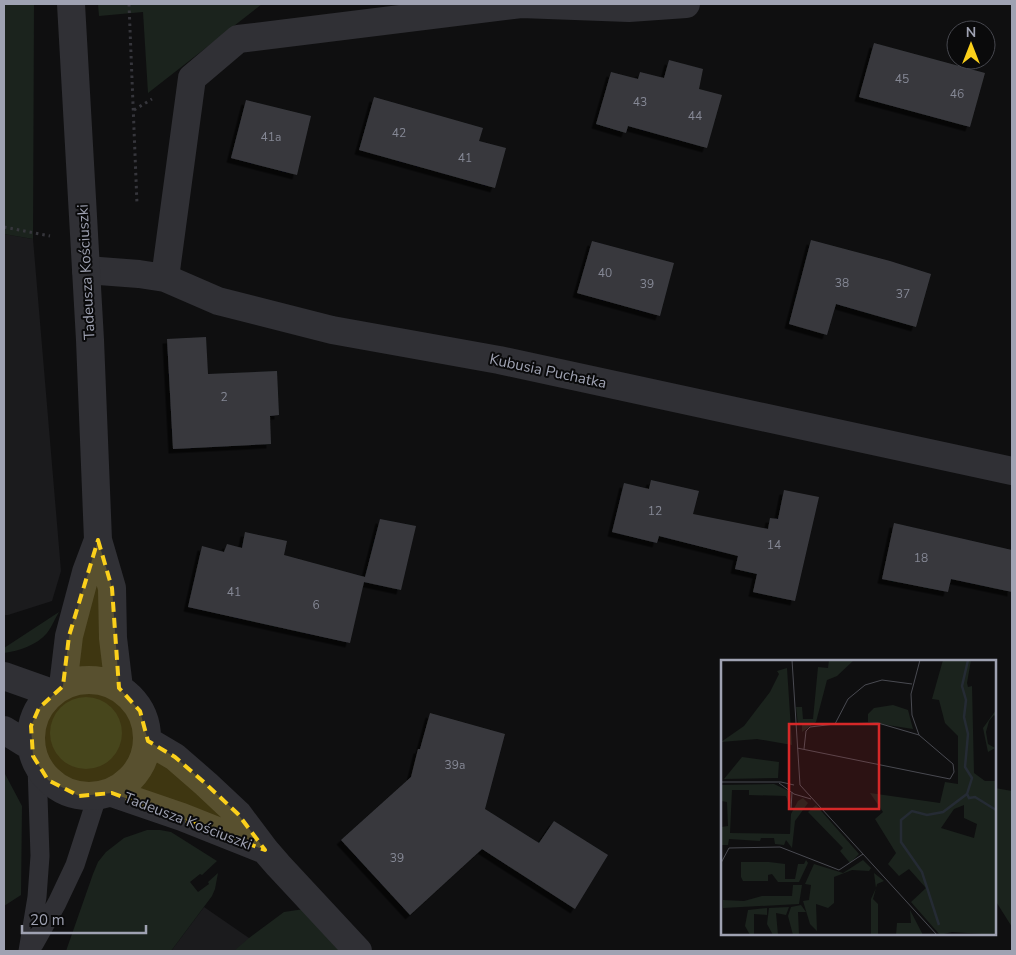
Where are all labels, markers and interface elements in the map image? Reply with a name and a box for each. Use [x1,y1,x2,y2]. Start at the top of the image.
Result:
north arrow [946,20,996,70]
text: N [966,23,976,42]
house number: 45 [895,71,909,87]
house number: 46 [950,86,964,102]
house number: 43 [633,94,647,110]
house number: 44 [688,108,702,124]
house number: 42 [392,125,406,141]
house number: 41a [261,129,281,145]
house number: 41 [458,150,472,166]
street label: Tadeusza Kościuszki [72,204,100,340]
house number: 40 [598,265,612,281]
house number: 38 [835,275,849,291]
house number: 39 [640,276,654,292]
house number: 37 [896,286,910,302]
street label: Kubusia Puchatka [488,349,608,393]
house number: 2 [220,389,228,405]
house number: 12 [648,503,662,519]
house number: 14 [767,537,781,553]
house number: 18 [914,550,928,566]
house number: 41 [227,584,241,600]
house number: 6 [312,597,320,613]
inset map [721,660,996,935]
house number: 39a [445,757,465,773]
street label: Tadeusza Kościuszki [121,787,255,855]
house number: 39 [390,850,404,866]
scale bar [22,902,146,934]
text: 20 m [30,910,65,930]

